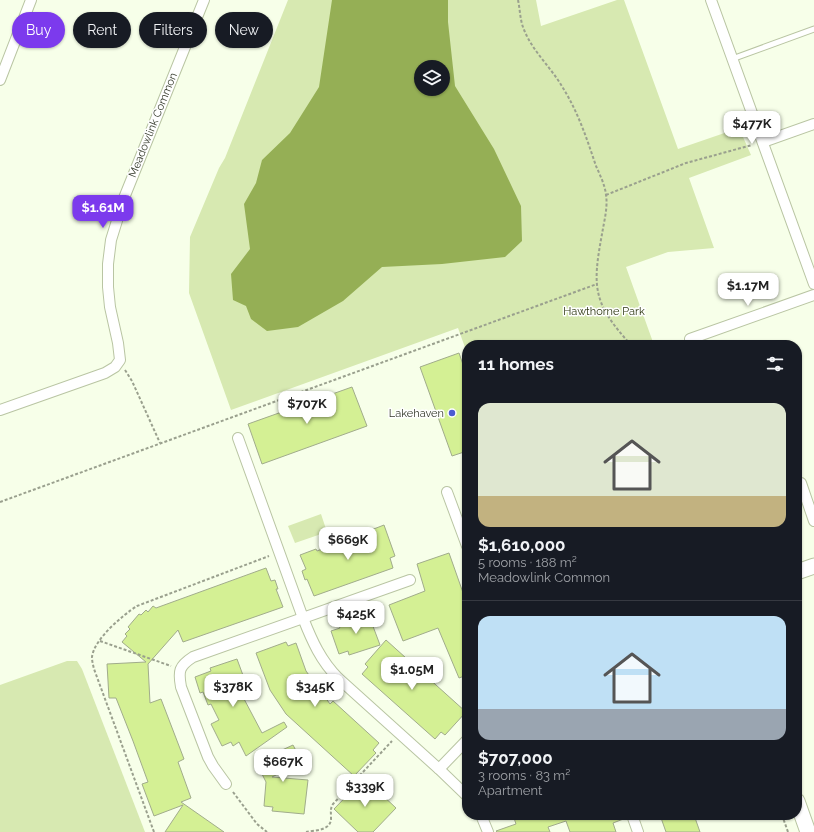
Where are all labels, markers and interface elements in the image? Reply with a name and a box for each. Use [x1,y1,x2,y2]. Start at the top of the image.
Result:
chip: Buy [12,12,65,48]
chip: Rent [73,12,131,48]
chip: Filters [139,12,207,48]
chip: New [215,12,273,48]
map controls [414,60,450,96]
button: layers [414,60,450,96]
street label: Meadowlink Common [126,71,180,179]
pin: $477K [724,111,780,145]
text: $477K [732,116,772,131]
pin: $1.61M [70,195,136,229]
text: $1.61M [81,200,125,215]
pin: $1.17M [715,273,781,307]
text: $1.17M [727,278,769,293]
park label: Hawthorne Park [563,305,645,318]
icon: filters [764,353,786,375]
text: 11 homes [478,354,554,374]
pin: $707K [279,391,335,425]
text: $707K [287,396,327,411]
place label: Lakehaven [389,407,444,420]
marker: Lakehaven [447,408,457,418]
icon: home [596,429,668,501]
pin: $669K [320,527,376,561]
text: $669K [328,532,368,547]
text: $1,610,000 [478,535,566,555]
text: 5 rooms · 188 m² [478,555,577,570]
text: Meadowlink Common [478,570,610,585]
pin: $425K [328,601,384,635]
text: $425K [337,606,375,621]
icon: home [596,642,668,714]
pin: $1.05M [379,657,445,691]
text: $1.05M [390,662,434,677]
pin: $378K [205,674,261,708]
pin: $345K [287,674,343,708]
text: $378K [213,679,253,694]
text: $345K [296,679,334,694]
text: $707,000 [478,748,553,768]
pin: $667K [255,749,311,783]
text: $667K [263,754,303,769]
text: 3 rooms · 83 m² [478,768,570,783]
pin: $339K [337,774,393,808]
text: $339K [345,779,385,794]
text: Apartment [478,783,542,798]

